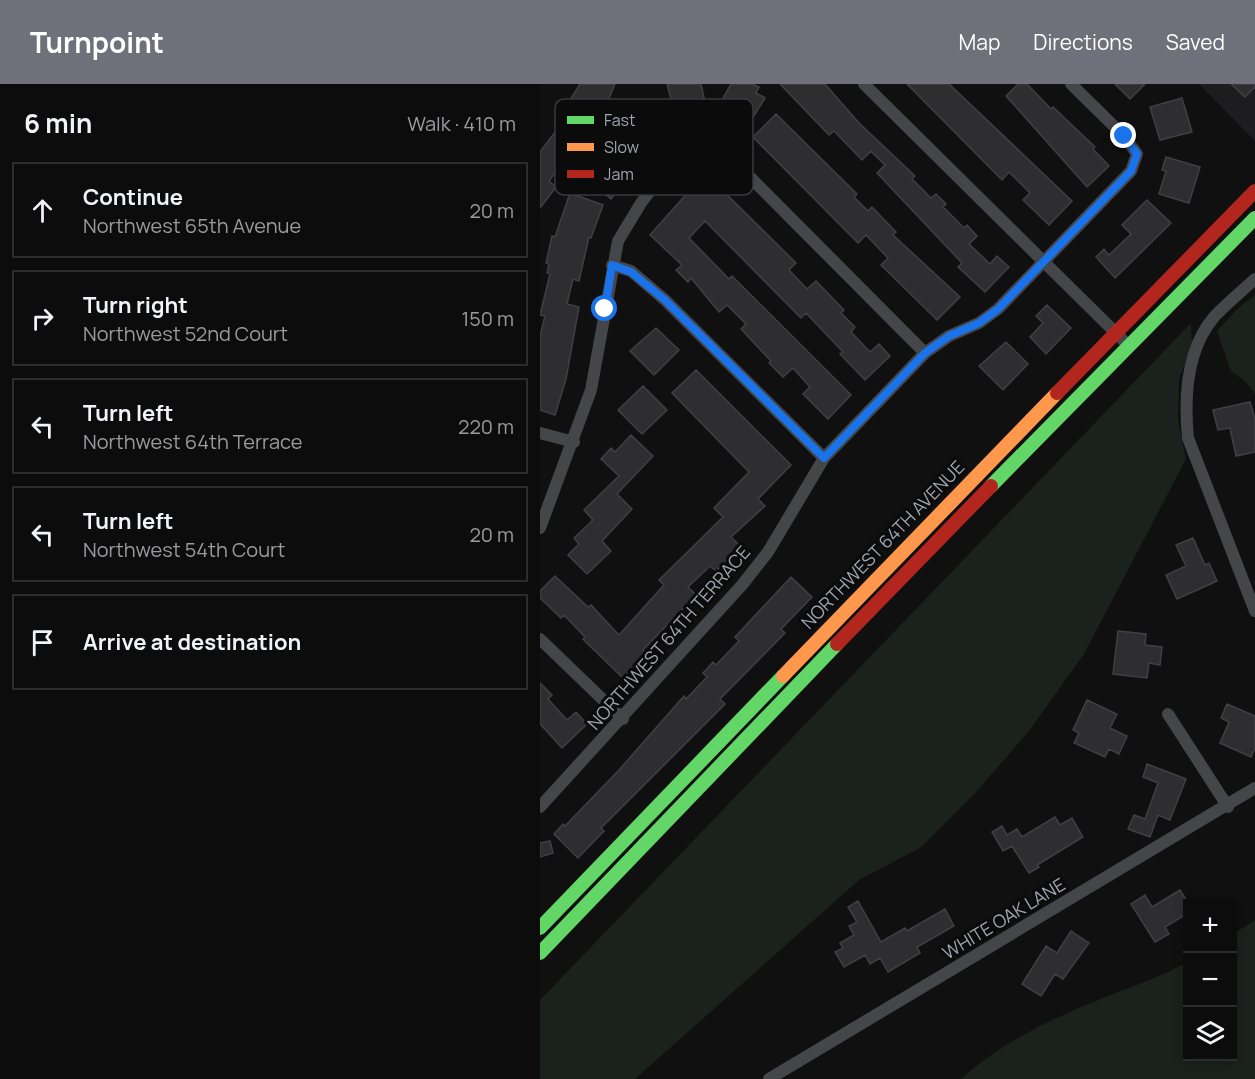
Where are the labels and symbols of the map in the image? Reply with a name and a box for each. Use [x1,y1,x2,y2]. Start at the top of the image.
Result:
legend [555,99,753,195]
text: Fast [604,109,635,131]
route end [1110,122,1136,148]
text: Slow [604,136,639,158]
text: Jam [604,163,634,185]
route start [591,295,617,321]
street label: NORTHWEST 64TH AVENUE [795,455,969,634]
street label: NORTHWEST 64TH TERRACE [582,540,755,734]
street label: WHITE OAK LANE [938,872,1069,964]

